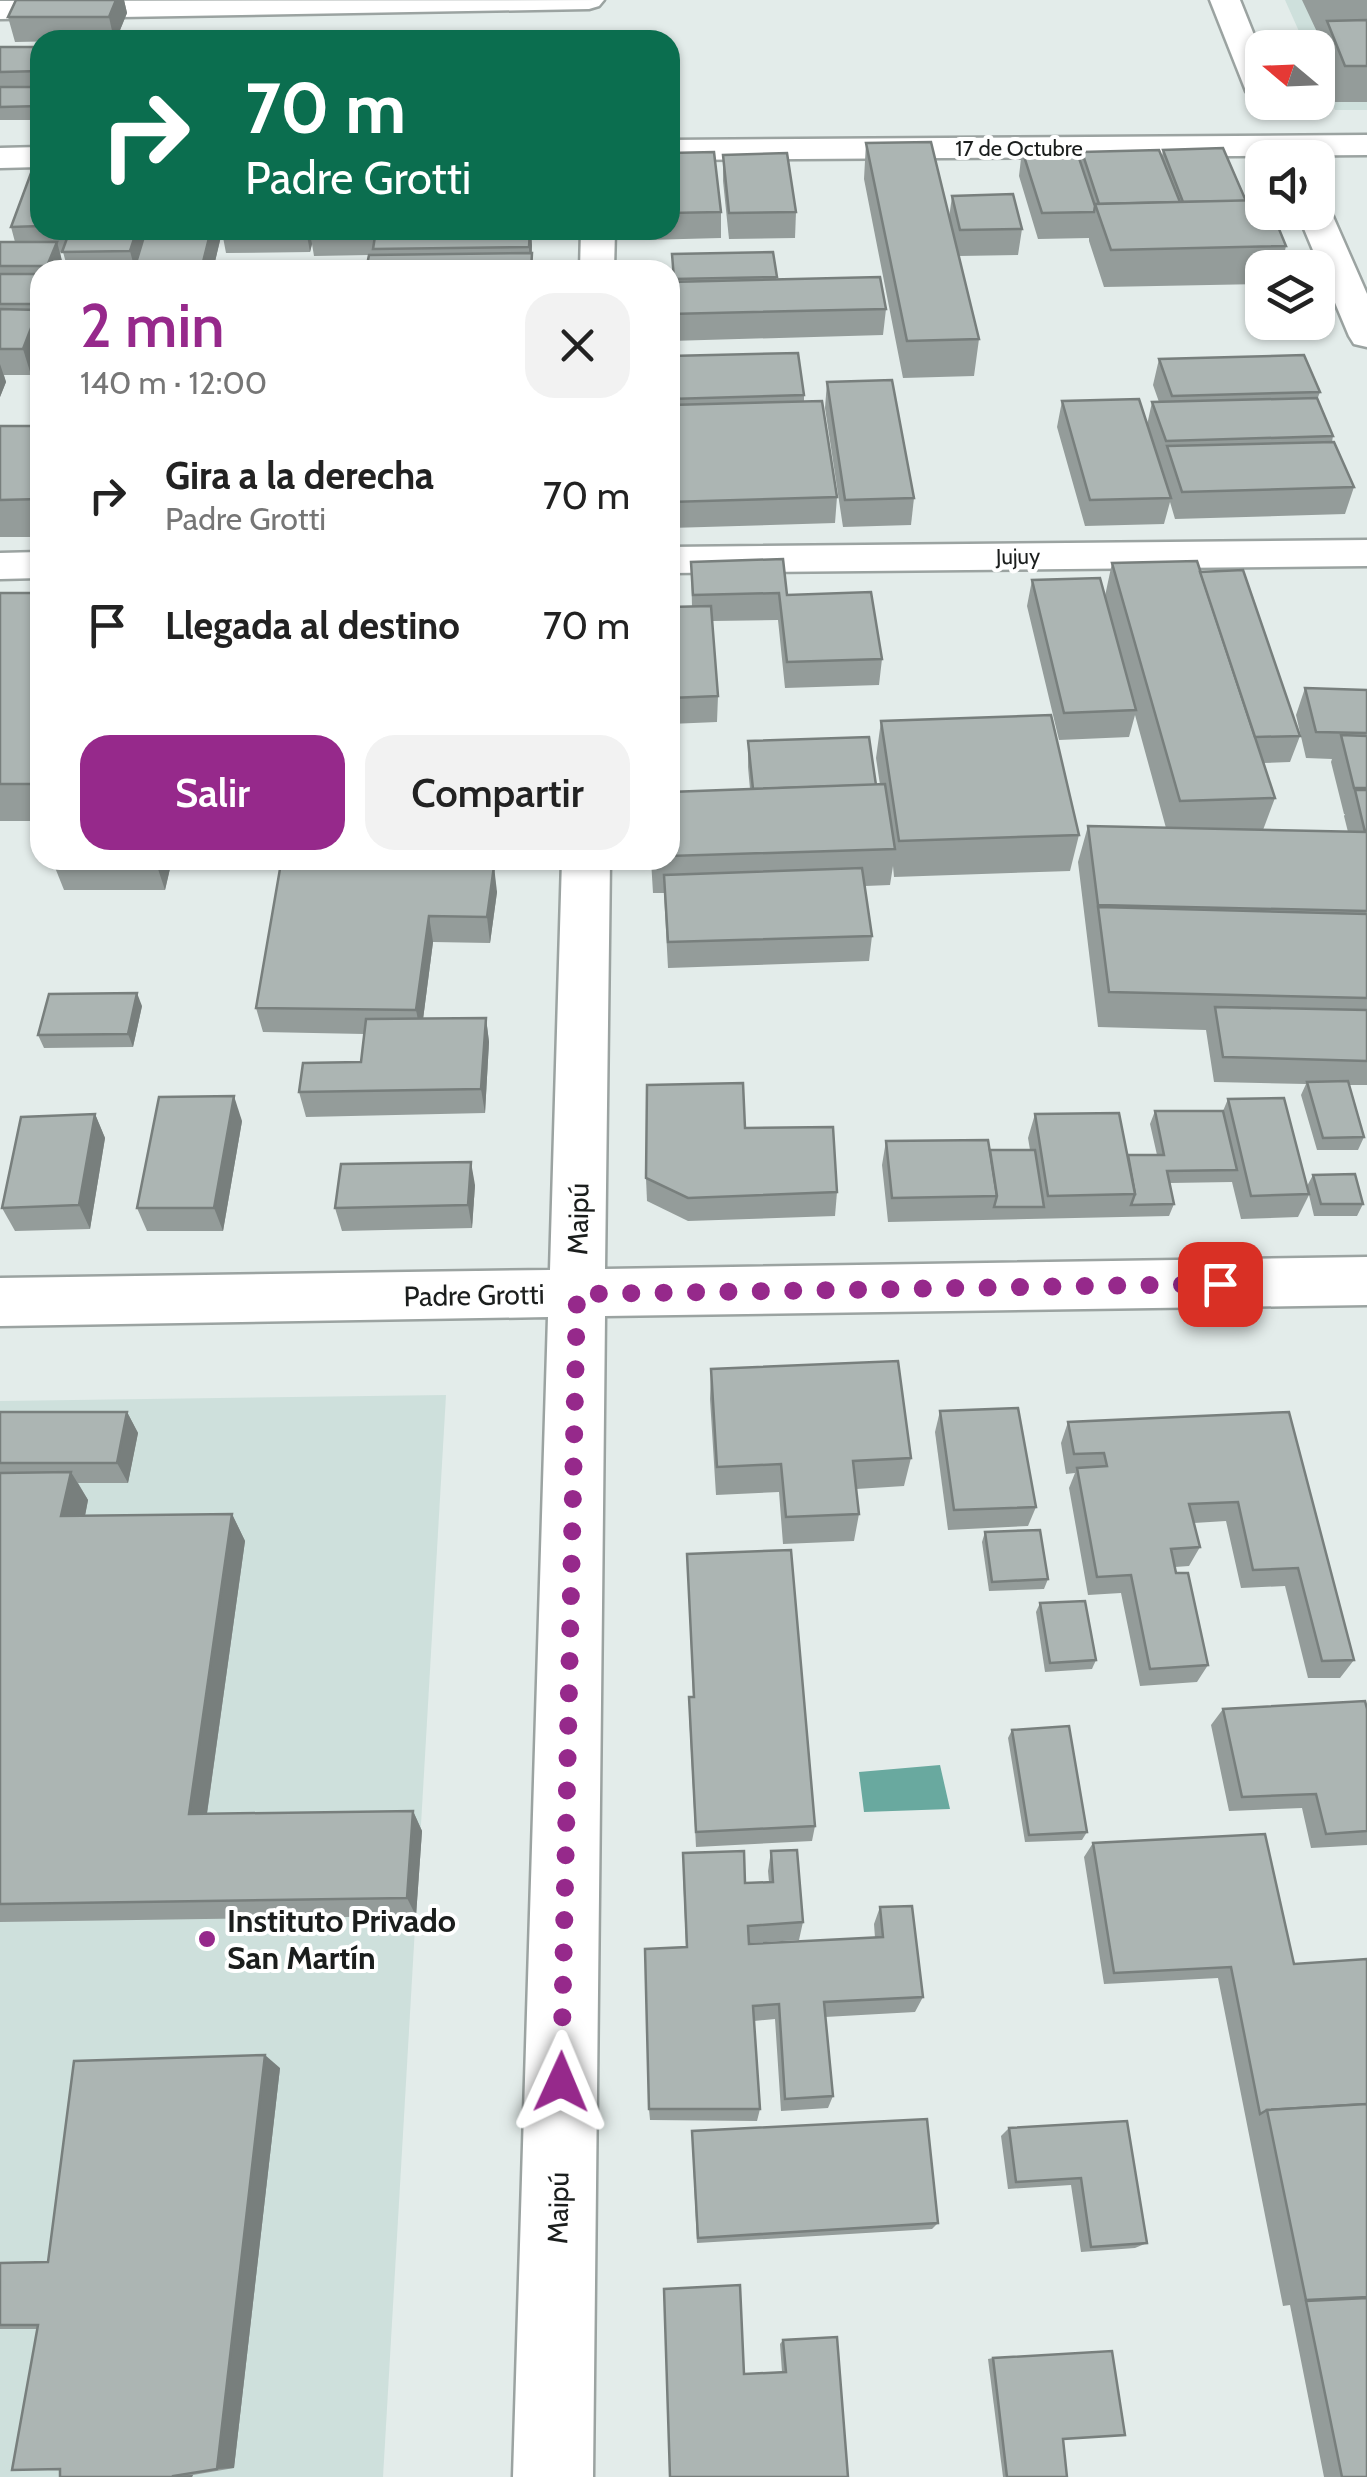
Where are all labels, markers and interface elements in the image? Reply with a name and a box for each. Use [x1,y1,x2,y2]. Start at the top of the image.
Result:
north arrow [1245,30,1335,120]
map controls [1245,30,1335,340]
text: 70 m [245,65,406,151]
icon: right [80,70,210,200]
street label: 17 de Octubre [955,135,1083,162]
button: sound [1245,140,1335,230]
text: Padre Grotti [245,151,471,205]
button: layers [1245,250,1335,340]
text: 2 min [80,289,225,362]
button: close [525,293,630,398]
text: 140 m · 12:00 [80,363,267,402]
text: Gira a la derecha [165,452,434,499]
icon: right [80,468,135,523]
text: 70 m [543,472,630,519]
text: Padre Grotti [165,499,326,538]
street label: Jujuy [995,543,1040,570]
icon: arrive [80,598,135,653]
text: Llegada al destino [165,602,460,649]
text: 70 m [543,602,630,649]
button: Salir [80,735,345,850]
button: Compartir [365,735,630,850]
street label: Maipú [560,1183,596,1255]
pin [1178,1242,1263,1327]
icon: arrive [1193,1257,1248,1312]
street label: Padre Grotti [403,1277,545,1313]
place label: Instituto Privado San Martín [227,1901,456,1977]
marker: Instituto Privado San Martín [196,1928,218,1950]
position arrow [509,2030,613,2134]
street label: Maipú [540,2172,576,2244]

